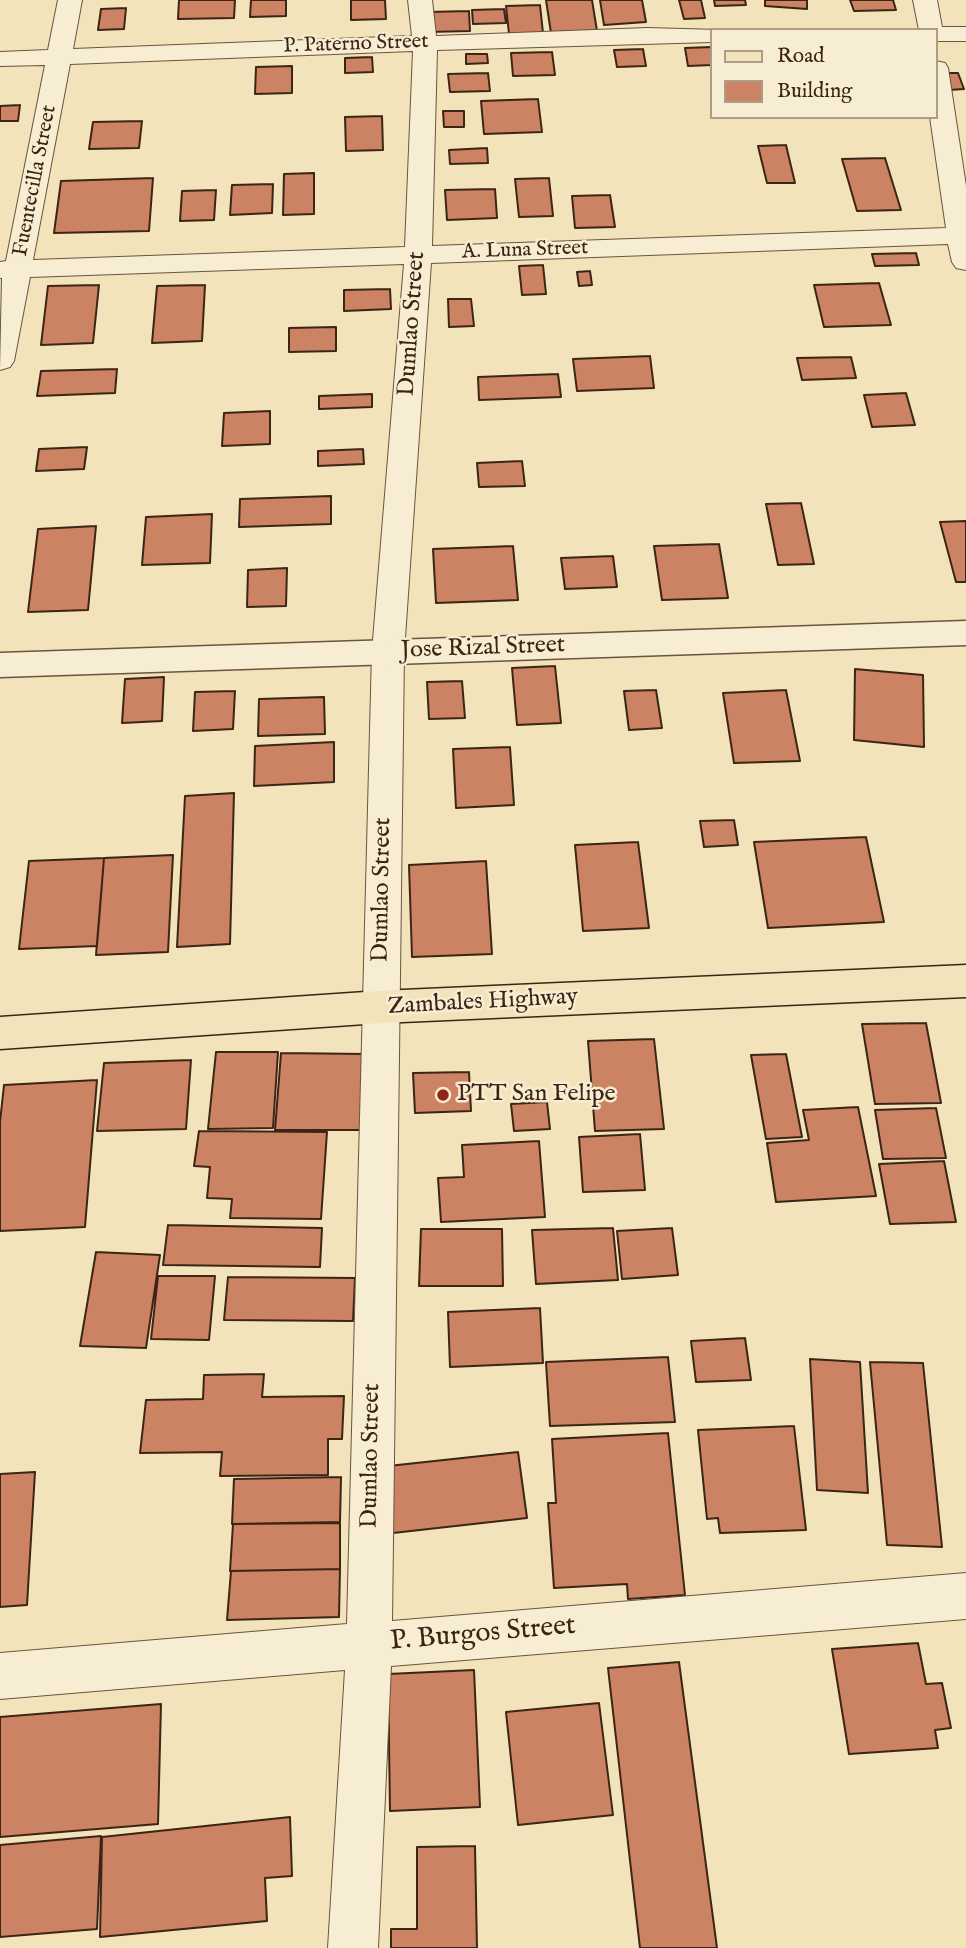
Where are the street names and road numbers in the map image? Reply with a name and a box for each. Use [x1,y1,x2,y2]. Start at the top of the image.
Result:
street label: P. Paterno Street [283,30,429,60]
street label: Fuentecilla Street [9,103,63,259]
street label: A. Luna Street [461,236,589,266]
street label: Dumlao Street [394,251,432,397]
street label: Jose Rizal Street [400,632,566,666]
street label: Dumlao Street [367,817,399,963]
street label: Zambales Highway [387,984,579,1022]
street label: Dumlao Street [356,1383,388,1529]
street label: P. Burgos Street [389,1610,577,1660]

